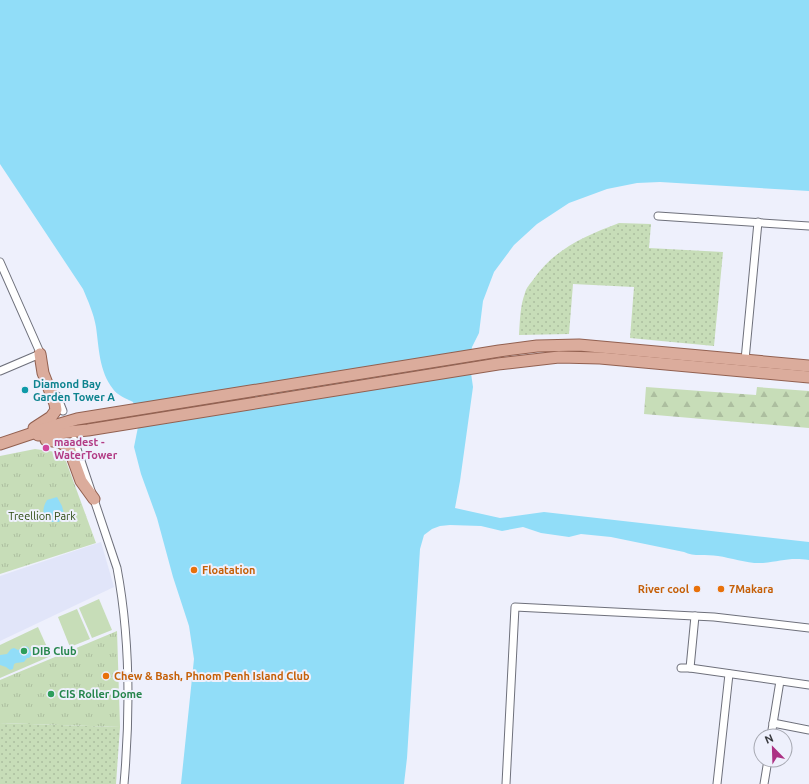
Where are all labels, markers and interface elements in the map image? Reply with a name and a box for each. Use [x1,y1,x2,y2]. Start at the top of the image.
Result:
place label: Diamond Bay Garden Tower A [33,378,115,403]
marker: Diamond Bay Garden Tower A [20,385,30,395]
place label: maadest - WaterTower [54,436,118,461]
marker: maadest - WaterTower [41,443,51,453]
park label: Treellion Park [8,510,76,522]
place label: Floatation [202,564,256,576]
marker: Floatation [189,565,199,575]
place label: River cool [638,583,690,595]
place label: 7Makara [729,583,773,595]
marker: River cool [692,584,702,594]
marker: 7Makara [716,584,726,594]
place label: DIB Club [32,645,77,657]
marker: DIB Club [19,646,29,656]
place label: Chew & Bash, Phnom Penh Island Club [114,670,310,682]
marker: Chew & Bash, Phnom Penh Island Club [101,671,111,681]
place label: CIS Roller Dome [59,688,142,700]
marker: CIS Roller Dome [46,689,56,699]
north arrow [753,728,793,768]
text: N [763,732,775,746]

